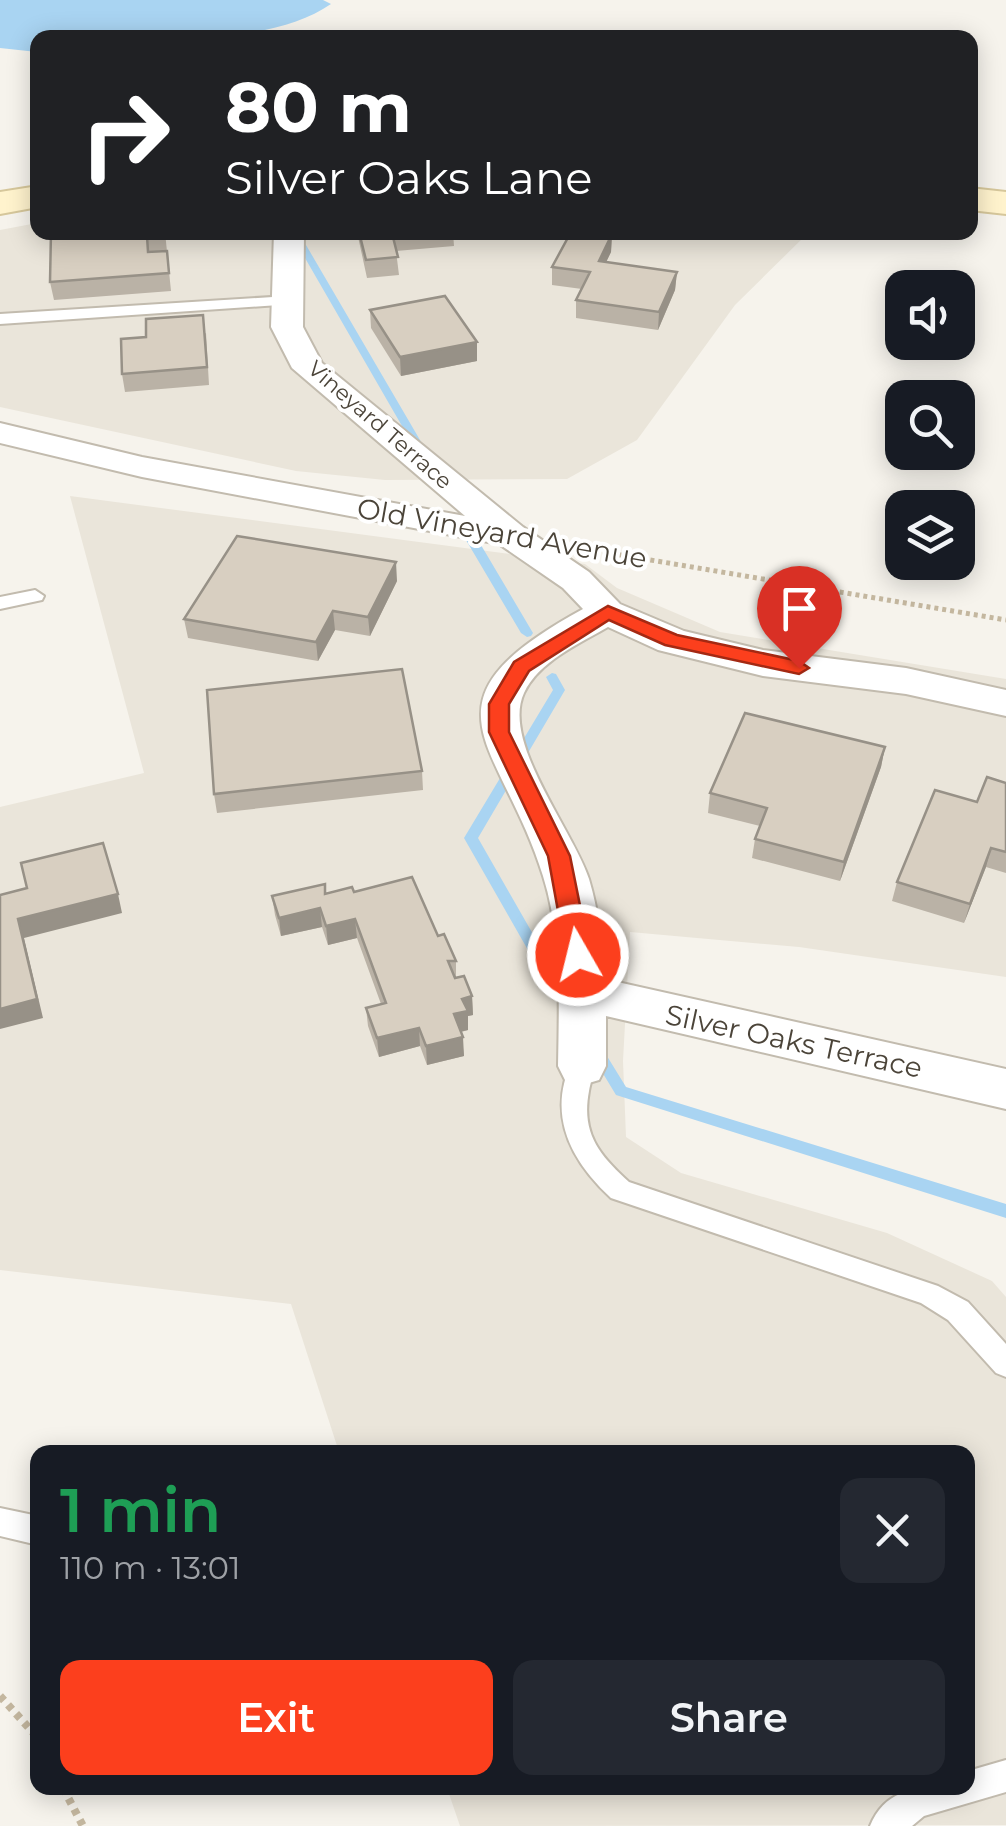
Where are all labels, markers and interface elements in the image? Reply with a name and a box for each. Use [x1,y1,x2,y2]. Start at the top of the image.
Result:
text: 80 m [225,64,412,150]
icon: right [60,70,190,200]
text: Silver Oaks Lane [225,150,593,205]
map controls [885,270,975,580]
button: sound [885,270,975,360]
street label: Vineyard Terrace [302,355,458,495]
button: search [885,380,975,470]
button: layers [885,490,975,580]
street label: Old Vineyard Avenue [354,491,650,575]
pin [757,566,842,669]
icon: arrive [772,581,827,636]
position arrow [526,903,630,1007]
street label: Silver Oaks Terrace [663,997,925,1085]
text: 1 min [60,1474,221,1547]
button: close [840,1478,945,1583]
text: 110 m · 13:01 [60,1548,241,1587]
button: Exit [60,1660,493,1775]
button: Share [513,1660,945,1775]

